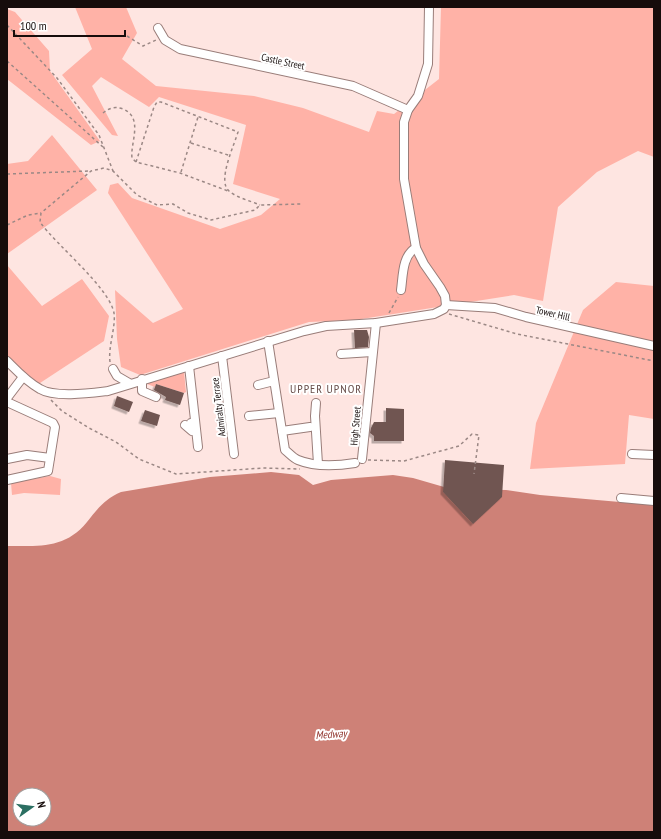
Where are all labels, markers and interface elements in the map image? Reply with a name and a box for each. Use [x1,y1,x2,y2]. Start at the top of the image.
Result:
scale bar [14,12,125,38]
text: 100 m [20,18,47,33]
street label: Castle Street [260,51,306,72]
street label: Tower Hill [535,303,572,324]
street label: Admiralty Terrace [208,377,229,437]
district label: UPPER UPNOR [290,381,362,396]
street label: High Street [347,406,364,446]
water label: Medway [315,726,349,742]
north arrow [12,787,52,827]
text: N [34,800,49,809]

